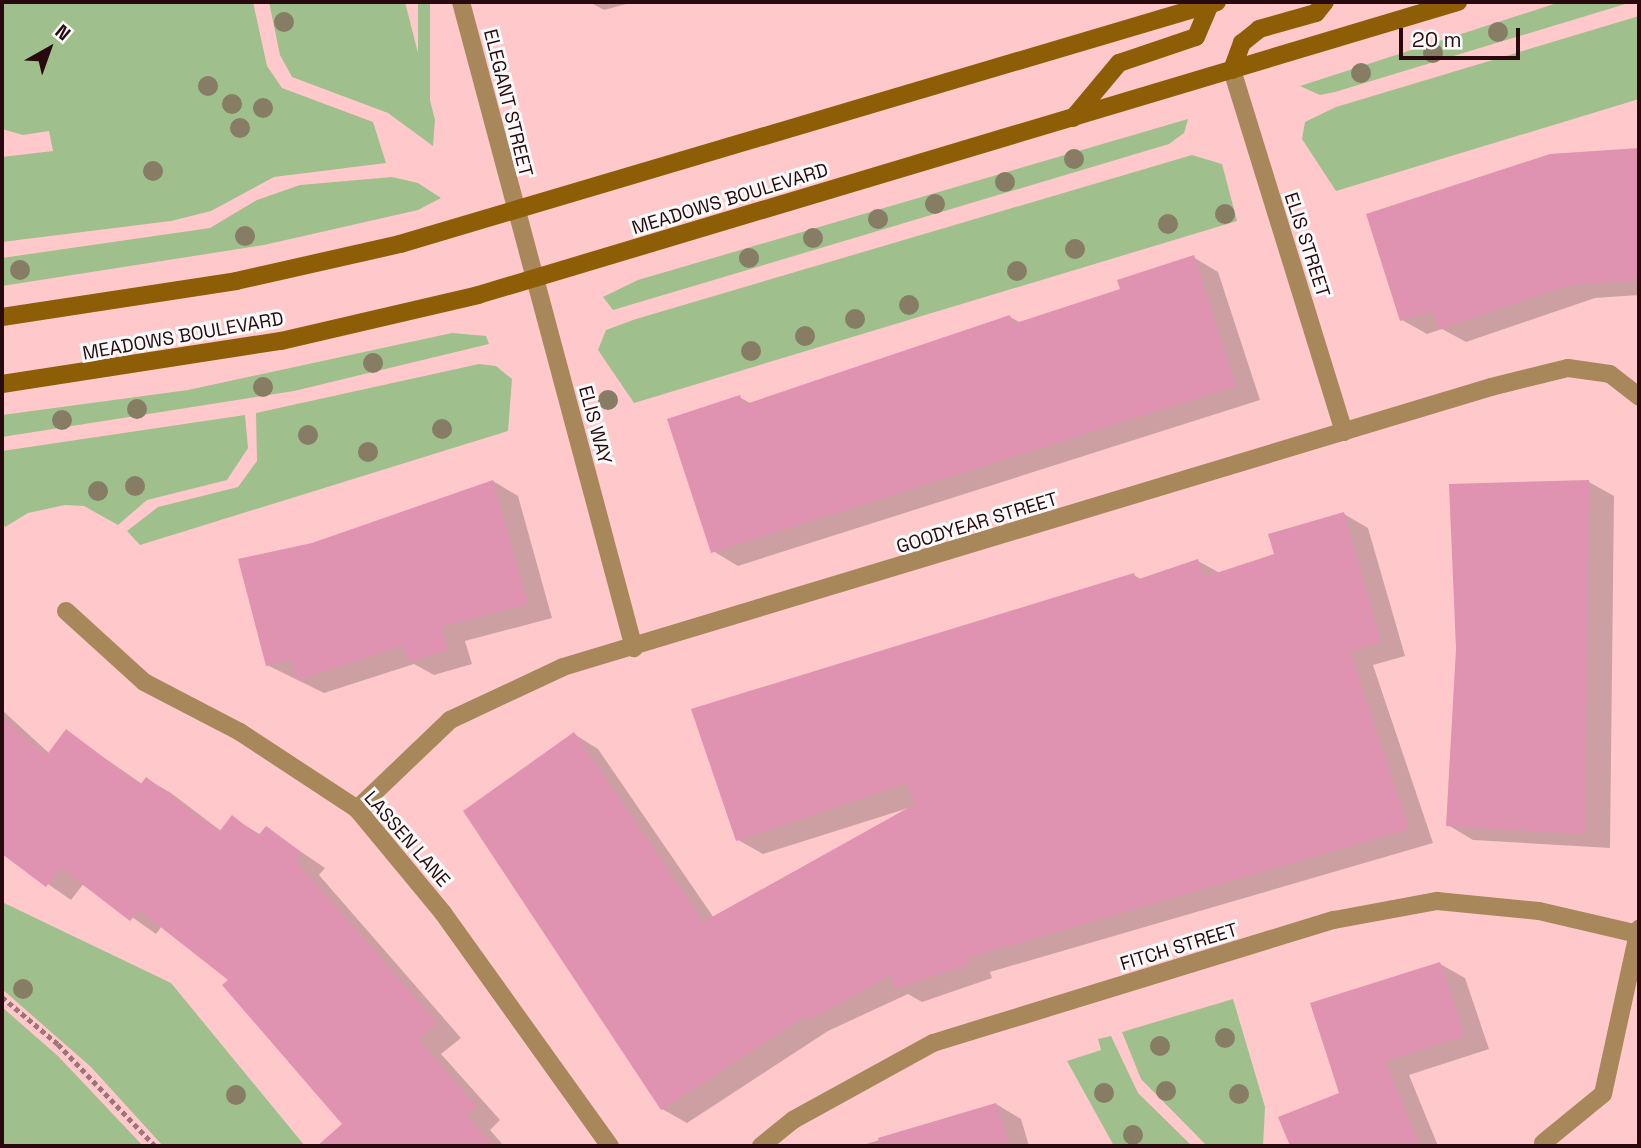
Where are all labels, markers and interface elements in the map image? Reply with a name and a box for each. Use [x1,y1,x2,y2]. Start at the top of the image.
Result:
north arrow [14,14,84,84]
scale bar [1403,14,1524,58]
text: N [50,19,76,46]
text: 20 m [1412,26,1462,53]
street label: ELEGANT STREET [479,27,537,179]
street label: MEADOWS BOULEVARD [629,158,831,240]
street label: ELIS STREET [1279,190,1335,300]
street label: MEADOWS BOULEVARD [81,307,285,365]
street label: ELIS WAY [574,383,616,467]
street label: GOODYEAR STREET [894,488,1060,558]
street label: LASSEN LANE [359,786,455,892]
street label: FITCH STREET [1117,918,1241,976]

